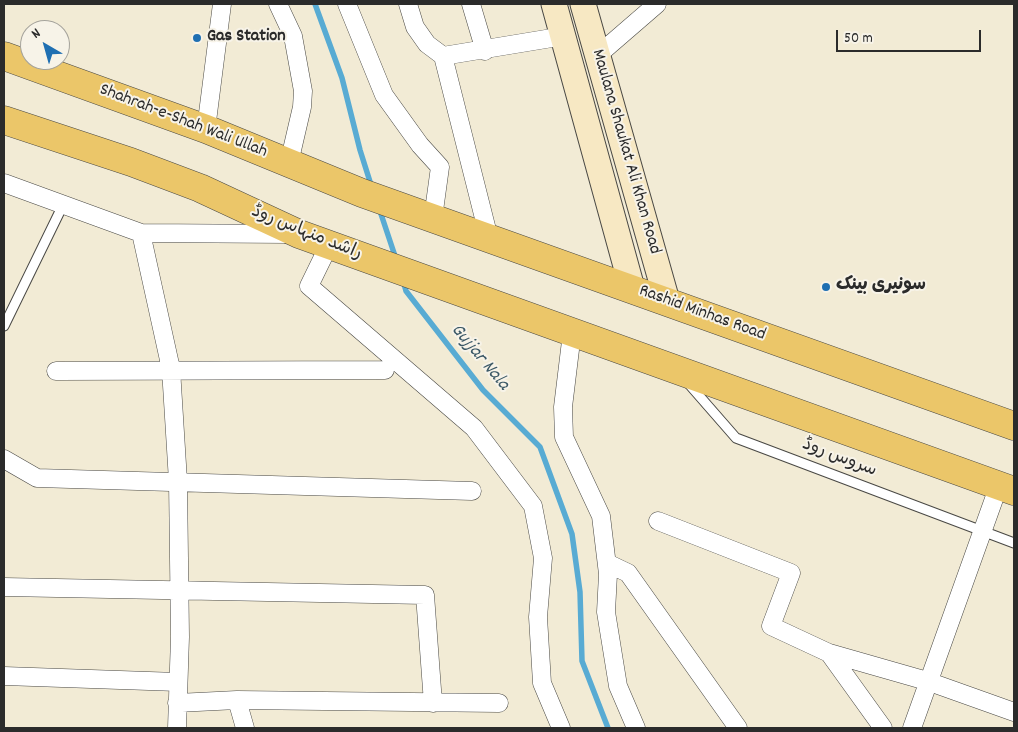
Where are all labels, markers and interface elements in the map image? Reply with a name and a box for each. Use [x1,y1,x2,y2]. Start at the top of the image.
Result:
north arrow [20,20,70,70]
scale bar [838,20,983,52]
text: N [27,24,45,44]
place label: Gas Station [207,27,286,49]
text: 50 m [844,28,873,50]
marker: Gas Station [191,32,203,44]
street label: Maulana Shaukat Ali Khan Road [585,47,665,257]
street label: Shahrah-e-Shah Wali Ullah [96,80,270,164]
street label: راشد منہاس روڈ [248,202,364,266]
place label: سونیری بینک [836,276,926,298]
street label: Rashid Minhas Road [636,281,768,347]
marker: سونیری بینک [820,281,832,293]
water label: Gujjar Nala [445,320,513,396]
street label: سروس روڈ [799,435,879,483]

